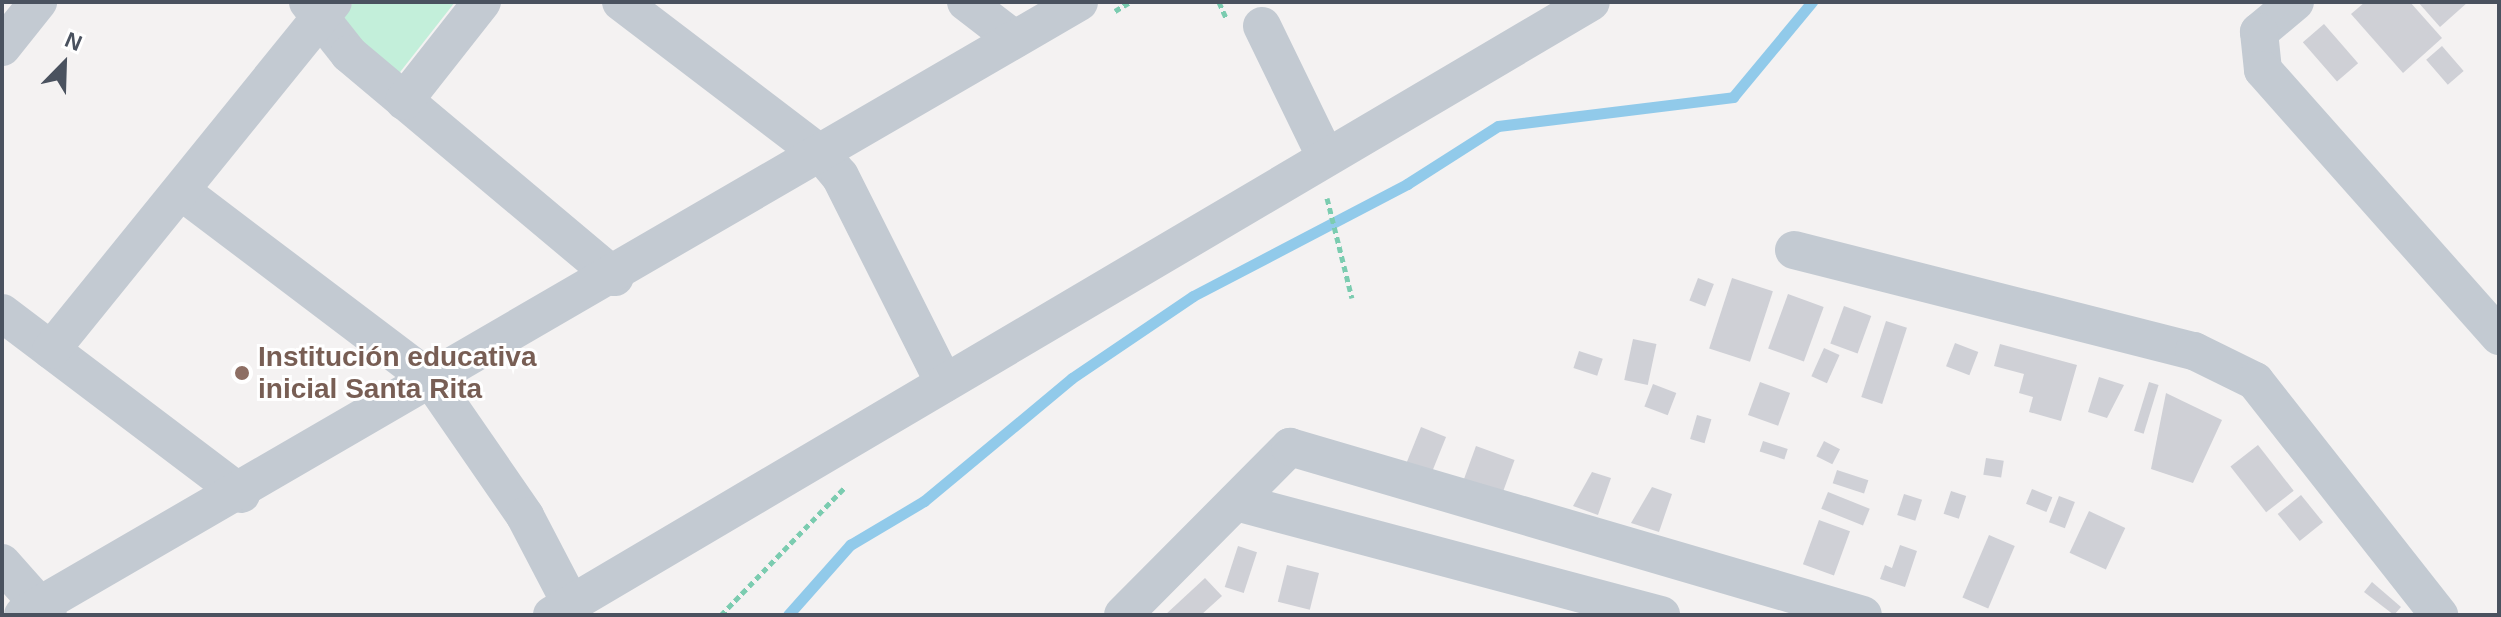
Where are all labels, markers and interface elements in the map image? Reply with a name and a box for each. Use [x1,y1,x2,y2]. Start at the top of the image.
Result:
north arrow [24,24,104,104]
text: N [61,27,86,56]
place label: Institución educativa inicial Santa Rita [258,340,536,406]
marker: Institución educativa inicial Santa Rita [233,364,251,382]

